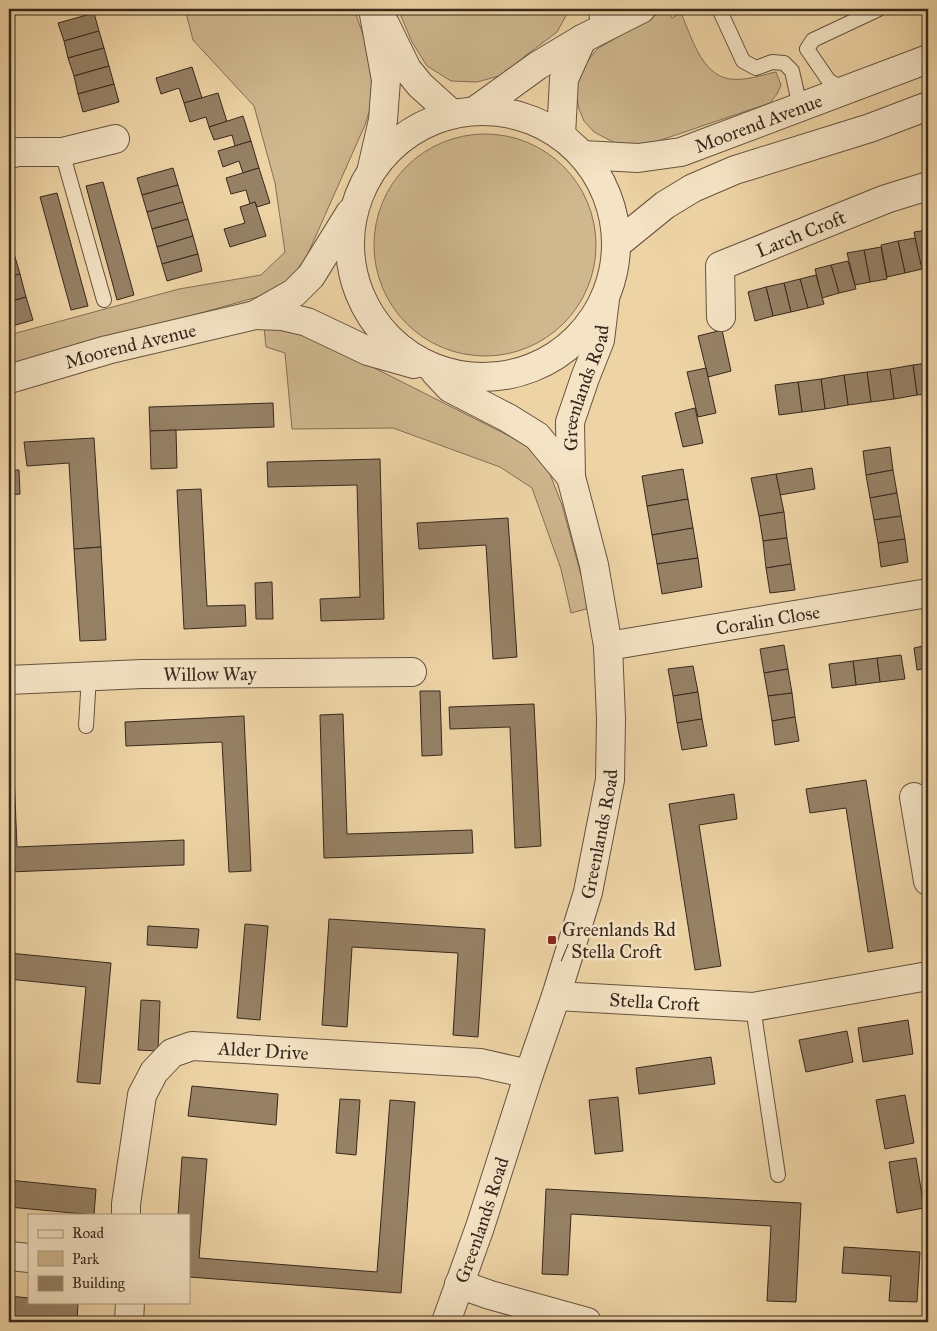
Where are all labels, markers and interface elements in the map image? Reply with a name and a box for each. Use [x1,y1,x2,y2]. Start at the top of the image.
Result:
street label: Moorend Avenue [691,88,825,157]
street label: Larch Croft [752,205,849,262]
street label: Moorend Avenue [62,318,198,373]
street label: Greenlands Road [559,323,613,451]
street label: Coralin Close [714,600,822,639]
street label: Willow Way [163,662,258,685]
street label: Greenlands Road [575,769,622,901]
place label: Greenlands Rd / Stella Croft [560,918,676,963]
marker: Greenlands Rd / Stella Croft [546,934,558,946]
street label: Stella Croft [609,988,701,1016]
street label: Alder Drive [217,1036,309,1064]
street label: Greenlands Road [449,1154,513,1286]
legend [28,1214,190,1304]
text: Road [72,1224,104,1242]
text: Park [72,1250,99,1268]
text: Building [72,1274,126,1292]

